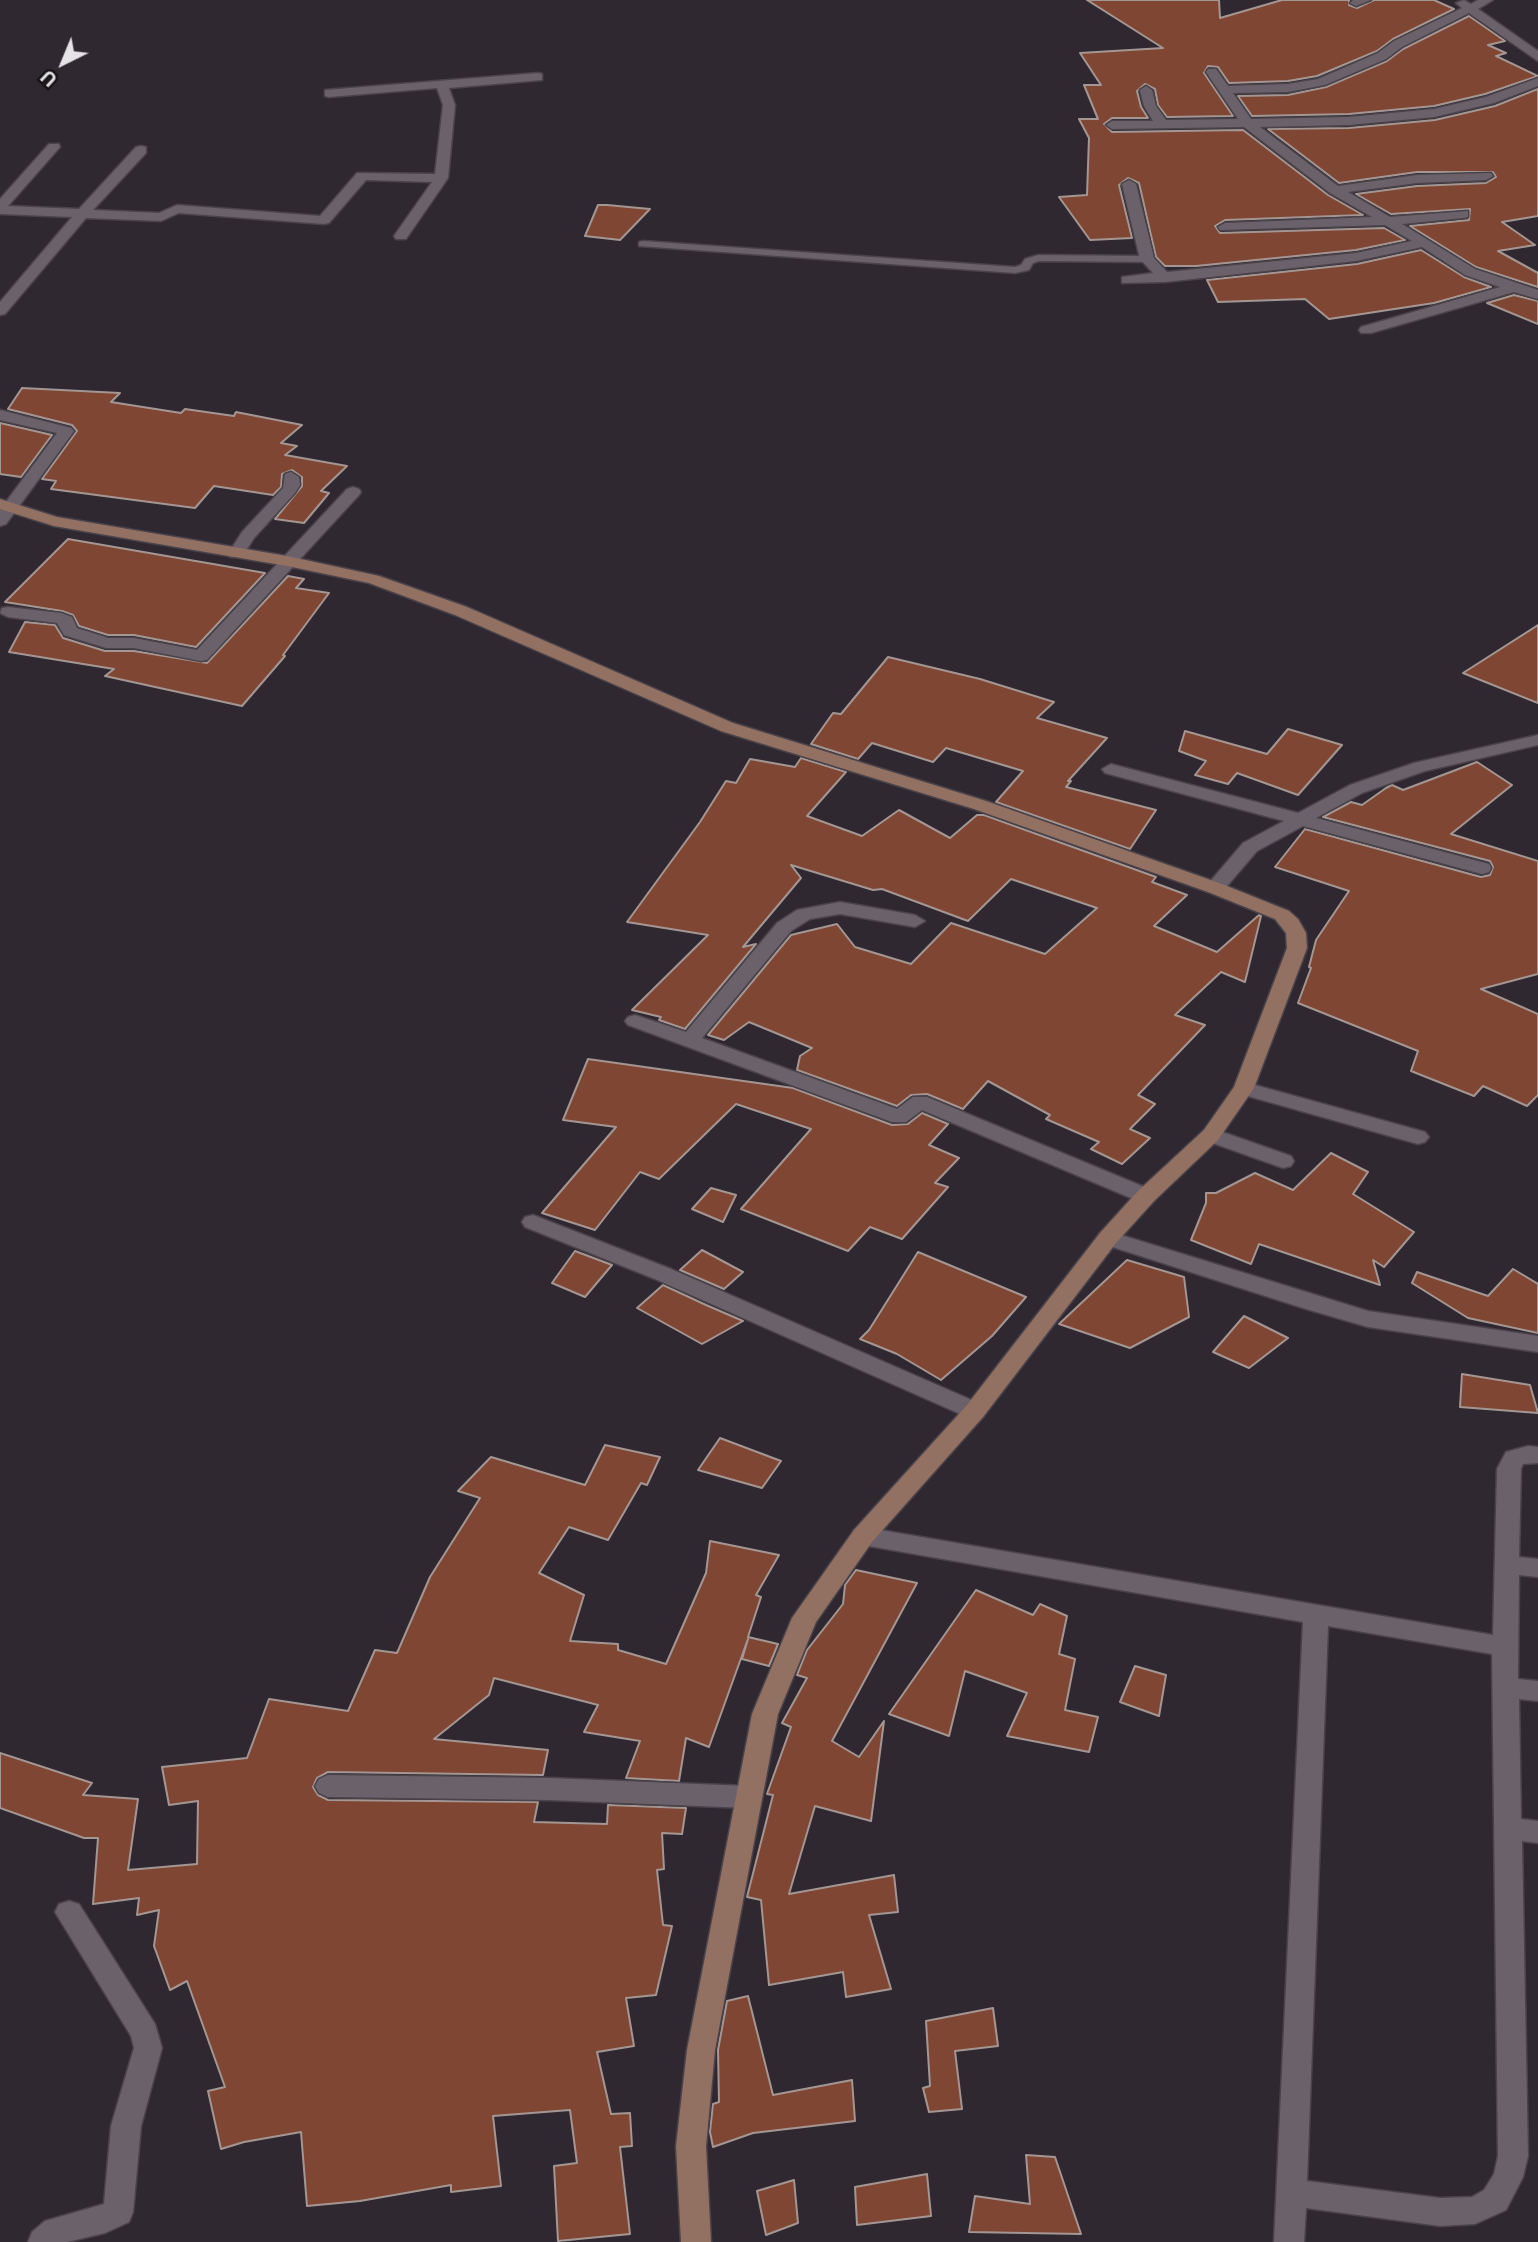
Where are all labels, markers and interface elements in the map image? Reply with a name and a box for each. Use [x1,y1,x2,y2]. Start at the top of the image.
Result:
north arrow [28,28,98,98]
text: U [35,64,63,93]

